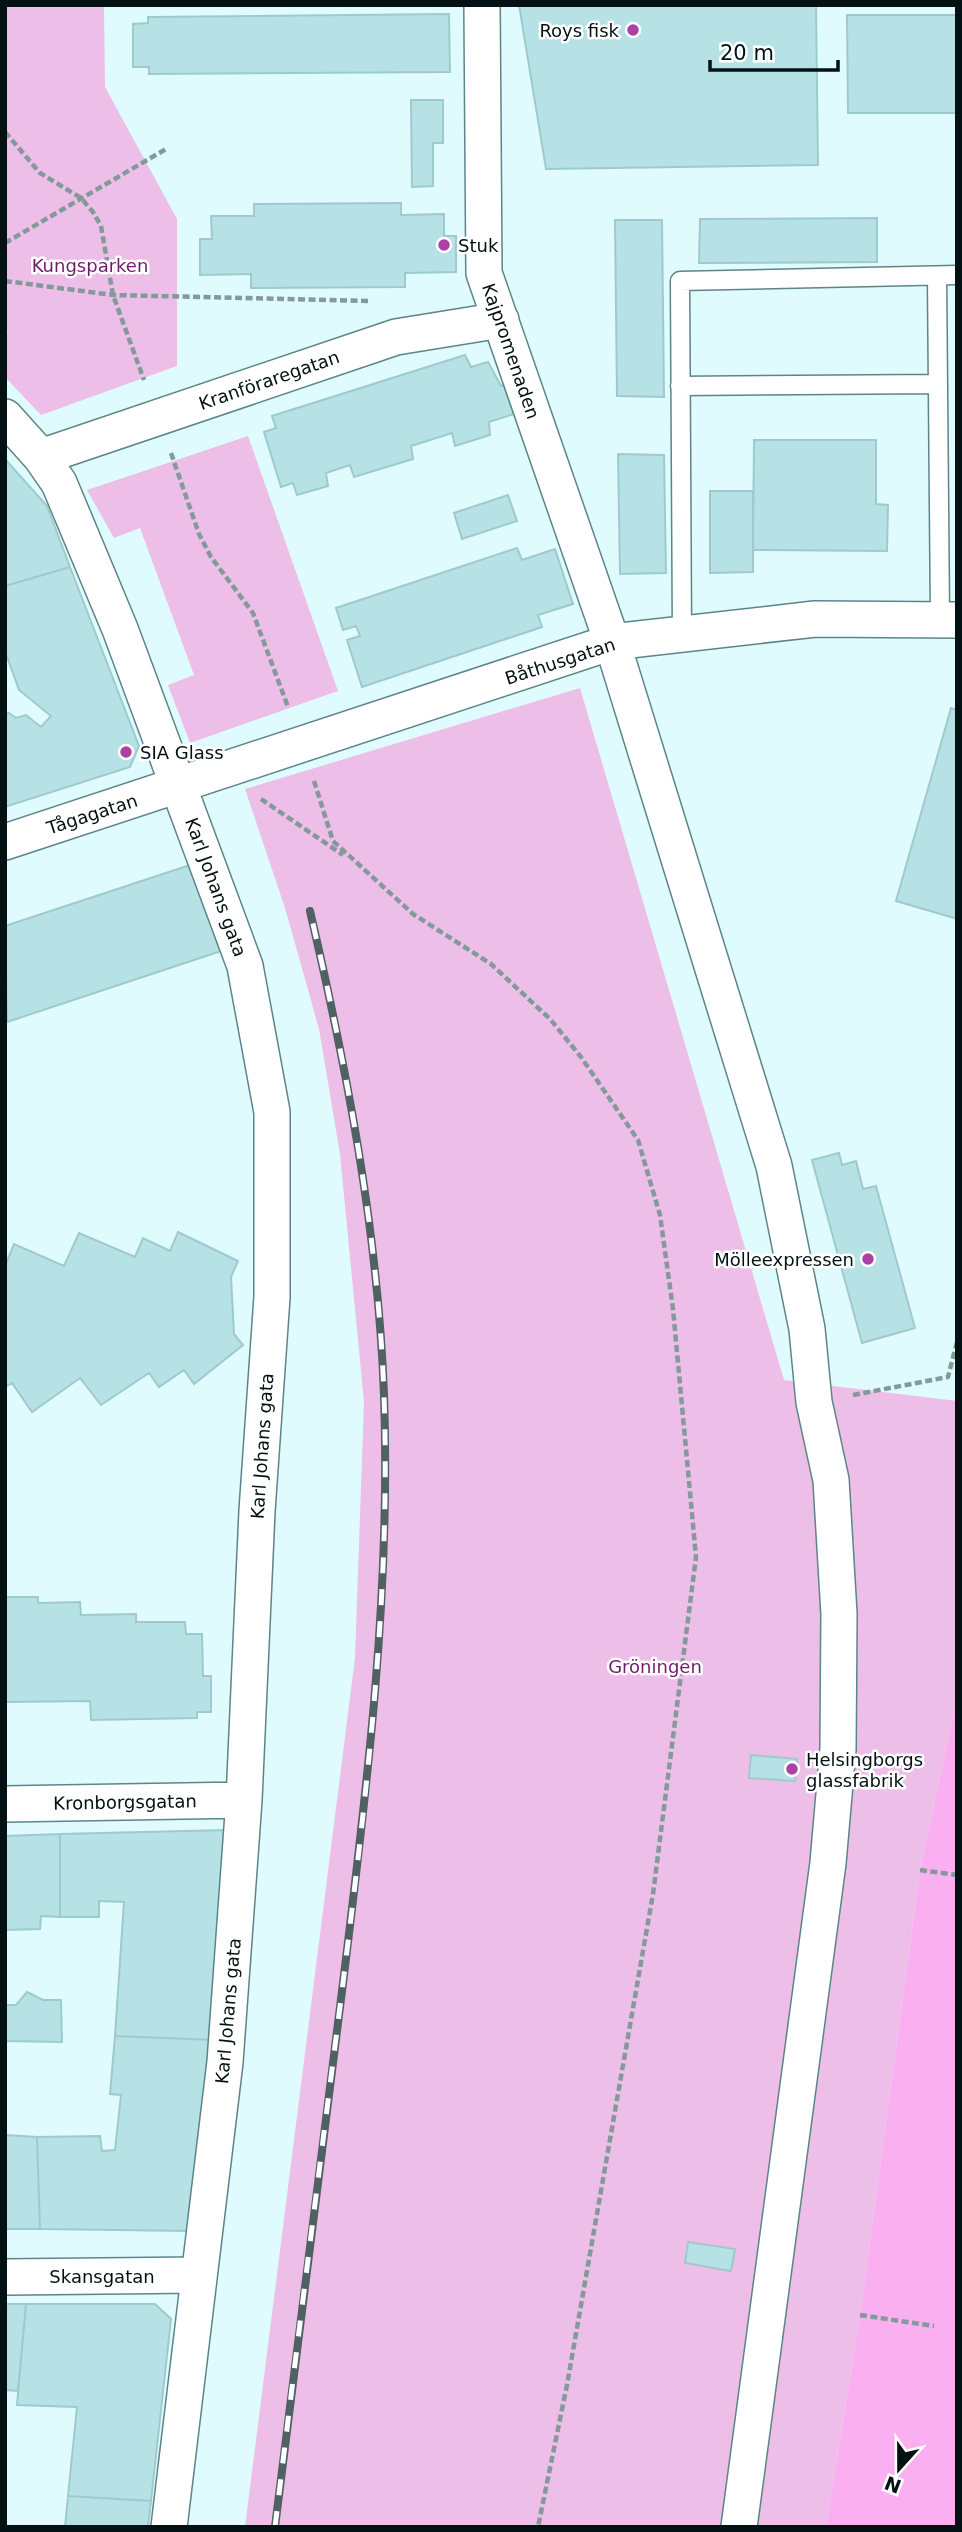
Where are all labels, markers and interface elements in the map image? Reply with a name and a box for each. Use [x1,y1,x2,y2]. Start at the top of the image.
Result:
place label: Roys fisk [539,20,620,41]
marker: Roys fisk [625,22,641,38]
scale bar [710,28,838,72]
text: 20 m [720,41,774,65]
place label: Stuk [458,235,499,256]
marker: Stuk [436,237,452,253]
park label: Kungsparken [32,255,148,276]
street label: Kajpromenaden [478,280,544,422]
street label: Kranföraregatan [196,346,342,414]
street label: Båthusgatan [502,633,618,689]
place label: SIA Glass [140,742,224,763]
marker: SIA Glass [118,744,134,760]
street label: Tågagatan [43,789,140,839]
street label: Karl Johans gata [181,815,251,959]
place label: Mölleexpressen [714,1249,854,1270]
marker: Mölleexpressen [860,1251,876,1267]
street label: Karl Johans gata [246,1372,278,1520]
park label: Gröningen [608,1656,702,1677]
place label: Helsingborgs glassfabrik [806,1749,923,1791]
marker: Helsingborgs glassfabrik [784,1761,800,1777]
street label: Kronborgsgatan [53,1790,197,1814]
street label: Karl Johans gata [211,1937,245,2085]
street label: Skansgatan [49,2266,155,2287]
north arrow [864,2434,934,2504]
text: N [882,2472,904,2498]

